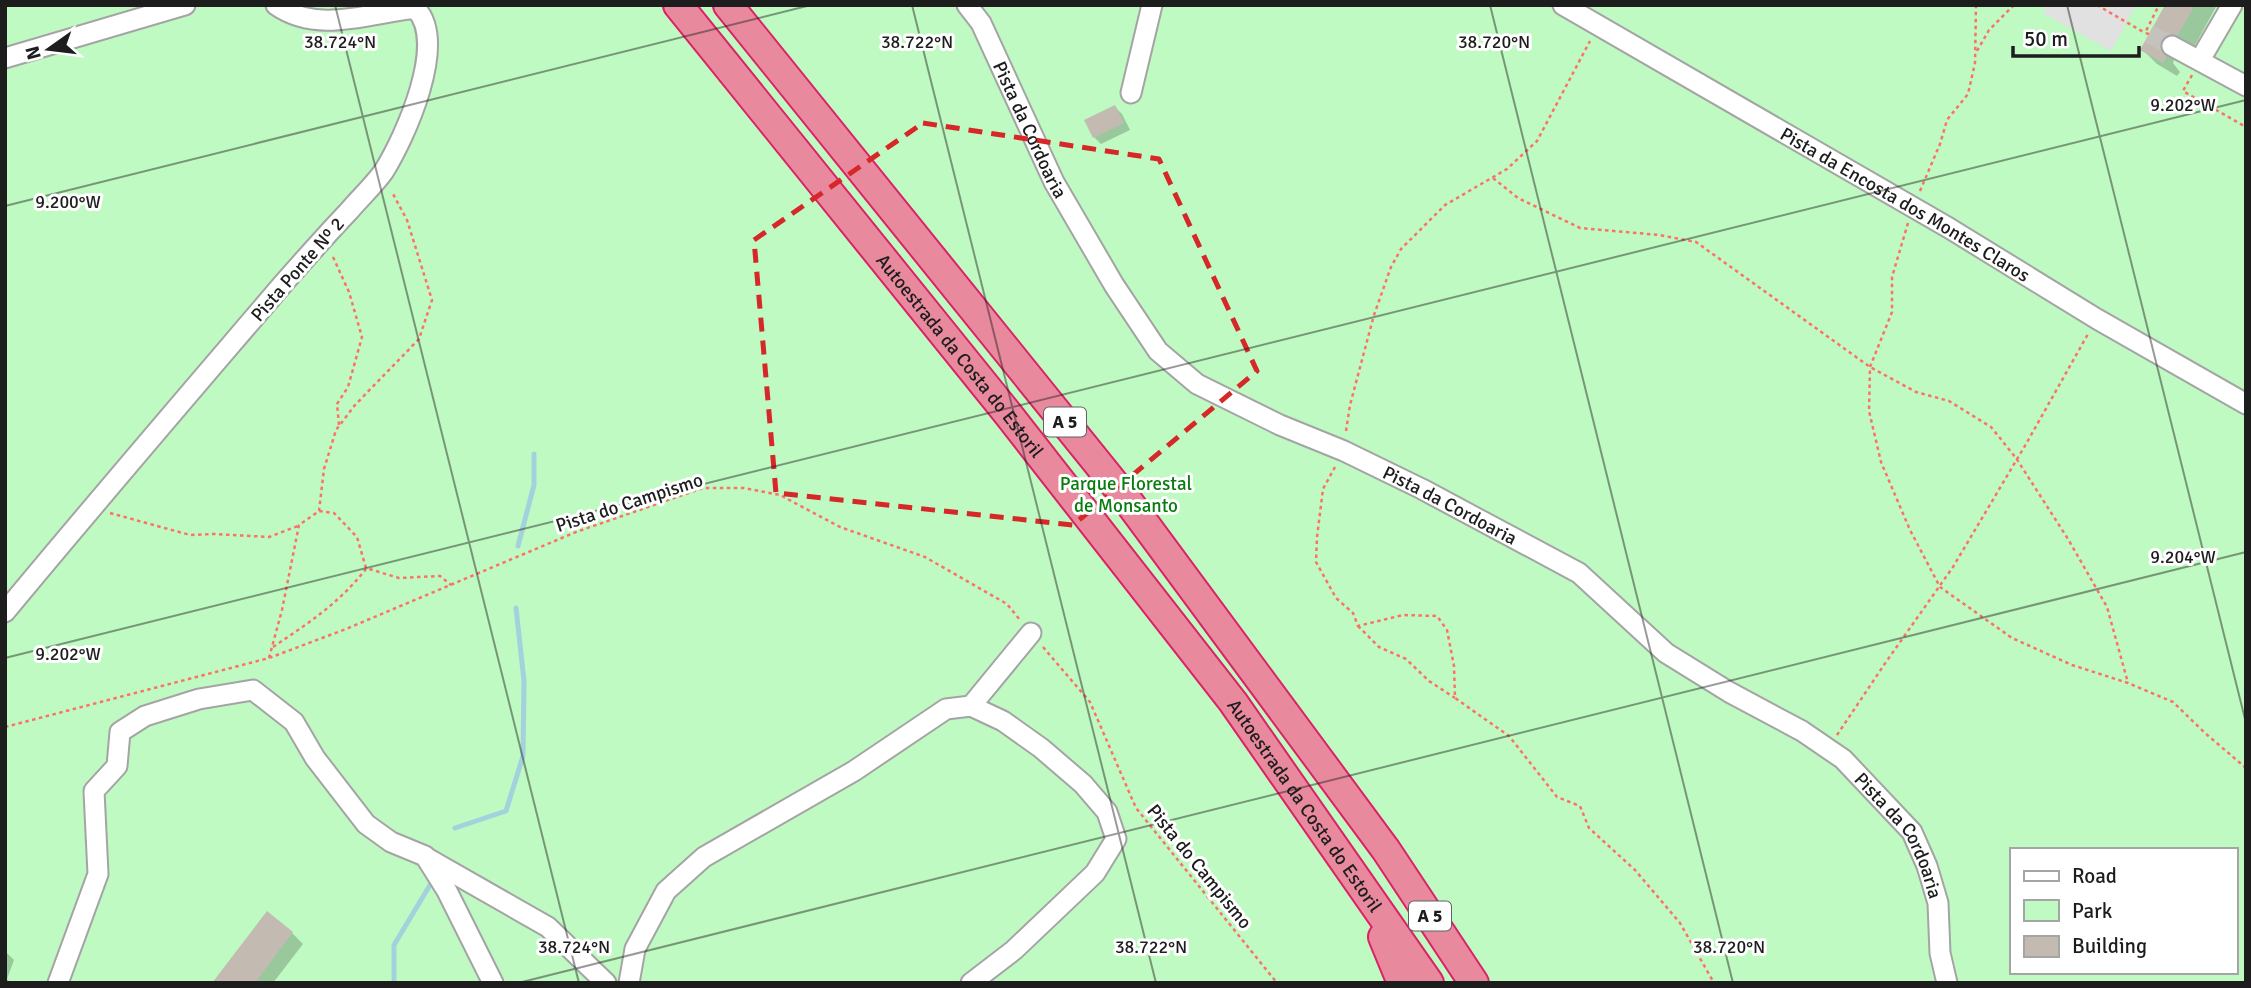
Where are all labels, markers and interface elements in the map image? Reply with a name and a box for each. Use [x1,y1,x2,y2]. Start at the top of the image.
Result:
north arrow [14,14,84,84]
scale bar [2013,14,2139,58]
text: 50 m [2024,26,2068,52]
text: 38.724°N [304,31,376,53]
text: 38.722°N [881,31,953,53]
text: 38.720°N [1458,31,1530,53]
text: N [20,44,47,62]
street label: Pista da Cordoaria [987,57,1072,203]
text: 9.202°W [2150,94,2216,116]
street label: Pista da Encosta dos Montes Claros [1776,122,2034,288]
text: 9.200°W [35,191,101,213]
street label: Pista Ponte Nº 2 [246,213,350,327]
street label: Autoestrada da Costa do Estoril [870,249,1049,463]
road number: A 5 [1044,408,1086,436]
street label: Pista da Cordoaria [1379,461,1521,551]
street label: Pista do Campismo [553,468,706,538]
park label: Parque Florestal de Monsanto [1060,472,1192,518]
text: 9.204°W [2150,546,2216,568]
text: 9.202°W [35,643,101,665]
street label: Autoestrada da Costa do Estoril [1222,695,1387,917]
street label: Pista da Cordoaria [1849,768,1947,901]
street label: Pista do Campismo [1142,799,1257,934]
legend [2010,848,2237,974]
text: Road [2072,863,2117,889]
text: Park [2072,898,2113,924]
road number: A 5 [1409,902,1451,931]
text: Building [2072,933,2147,959]
text: 38.724°N [538,936,610,958]
text: 38.722°N [1115,936,1187,958]
text: 38.720°N [1693,936,1765,958]

